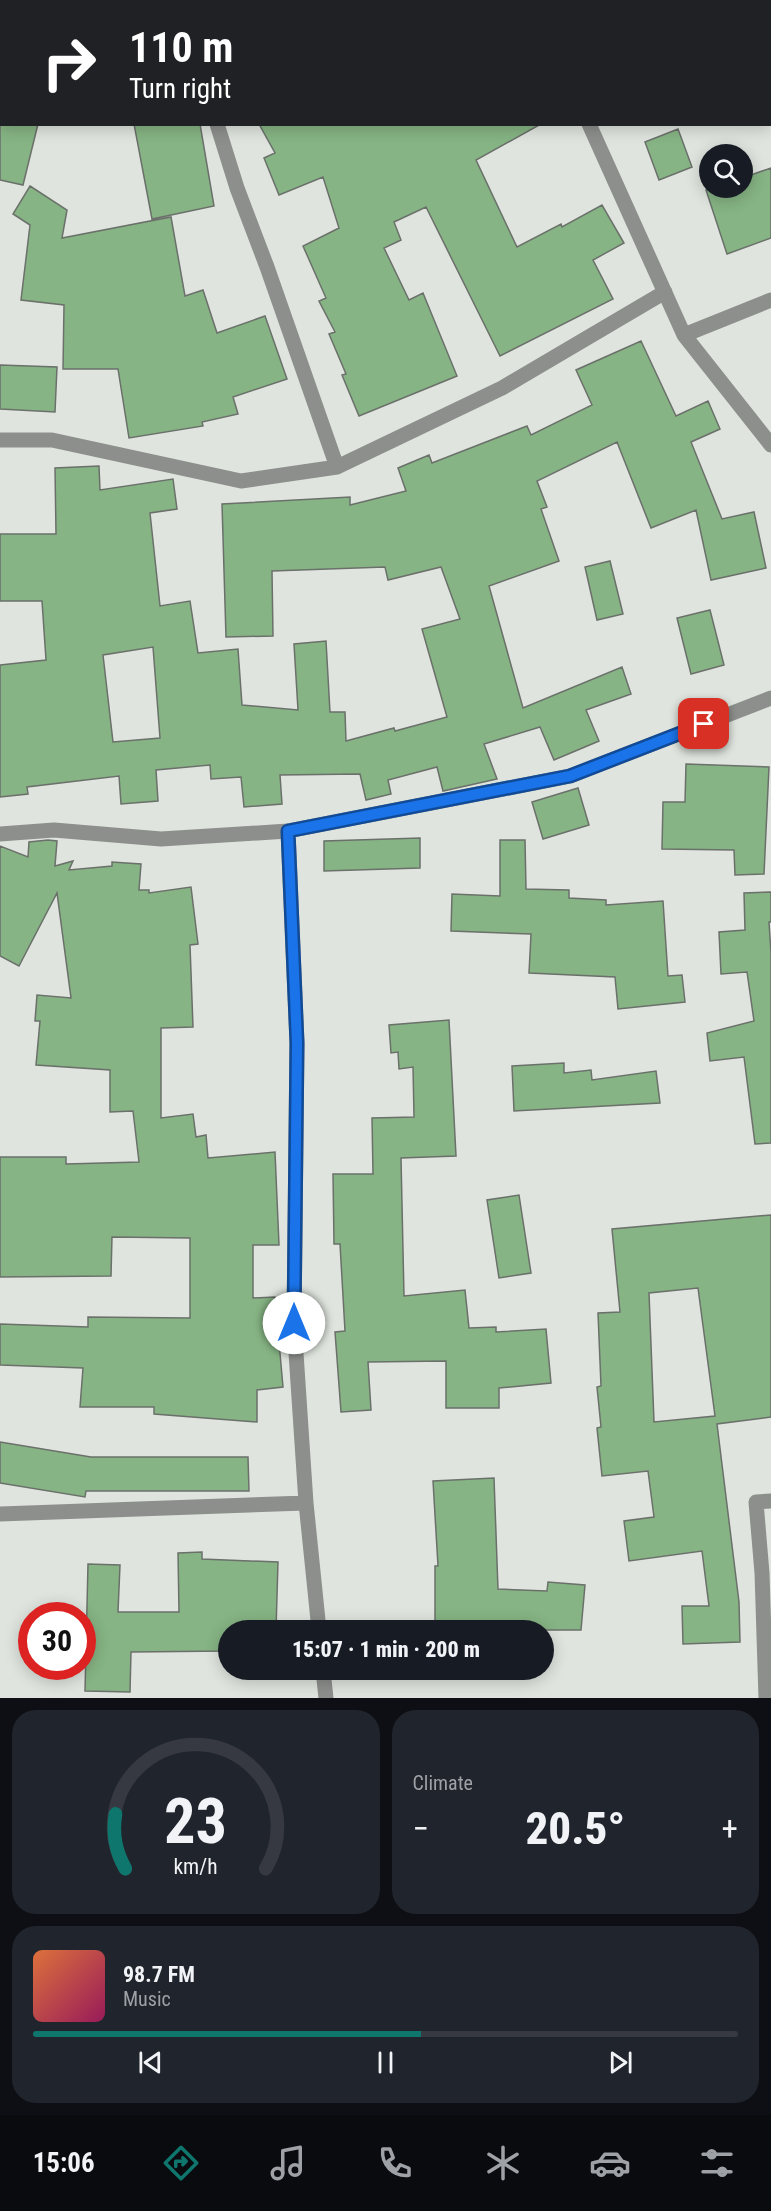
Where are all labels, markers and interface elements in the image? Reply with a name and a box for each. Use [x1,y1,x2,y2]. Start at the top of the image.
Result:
text: 110 m [129,23,234,72]
icon: right [30,24,108,102]
text: Turn right [129,73,231,105]
map controls [699,144,753,198]
button: search [699,144,753,198]
pin [678,698,729,749]
icon: arrive [687,707,720,740]
position arrow [262,1291,326,1355]
speed limit sign: 30 [18,1602,96,1680]
text: 15:07 · 1 min · 200 m [292,1637,480,1662]
text: Climate [413,1771,473,1795]
text: 23 [164,1785,227,1858]
text: 20.5° [525,1802,625,1855]
text: − [413,1809,429,1848]
text: + [722,1809,738,1848]
text: km/h [174,1854,218,1879]
text: 98.7 FM [123,1962,195,1987]
text: Music [123,1987,171,2011]
icon: previous [134,2046,167,2079]
icon: pause [369,2046,402,2079]
icon: next [604,2046,637,2079]
icon: directions [160,2142,202,2184]
icon: music [267,2142,309,2184]
icon: phone [374,2142,416,2184]
icon: climate [482,2142,524,2184]
icon: car [589,2142,631,2184]
icon: filters [696,2142,738,2184]
text: 15:06 [33,2147,95,2179]

